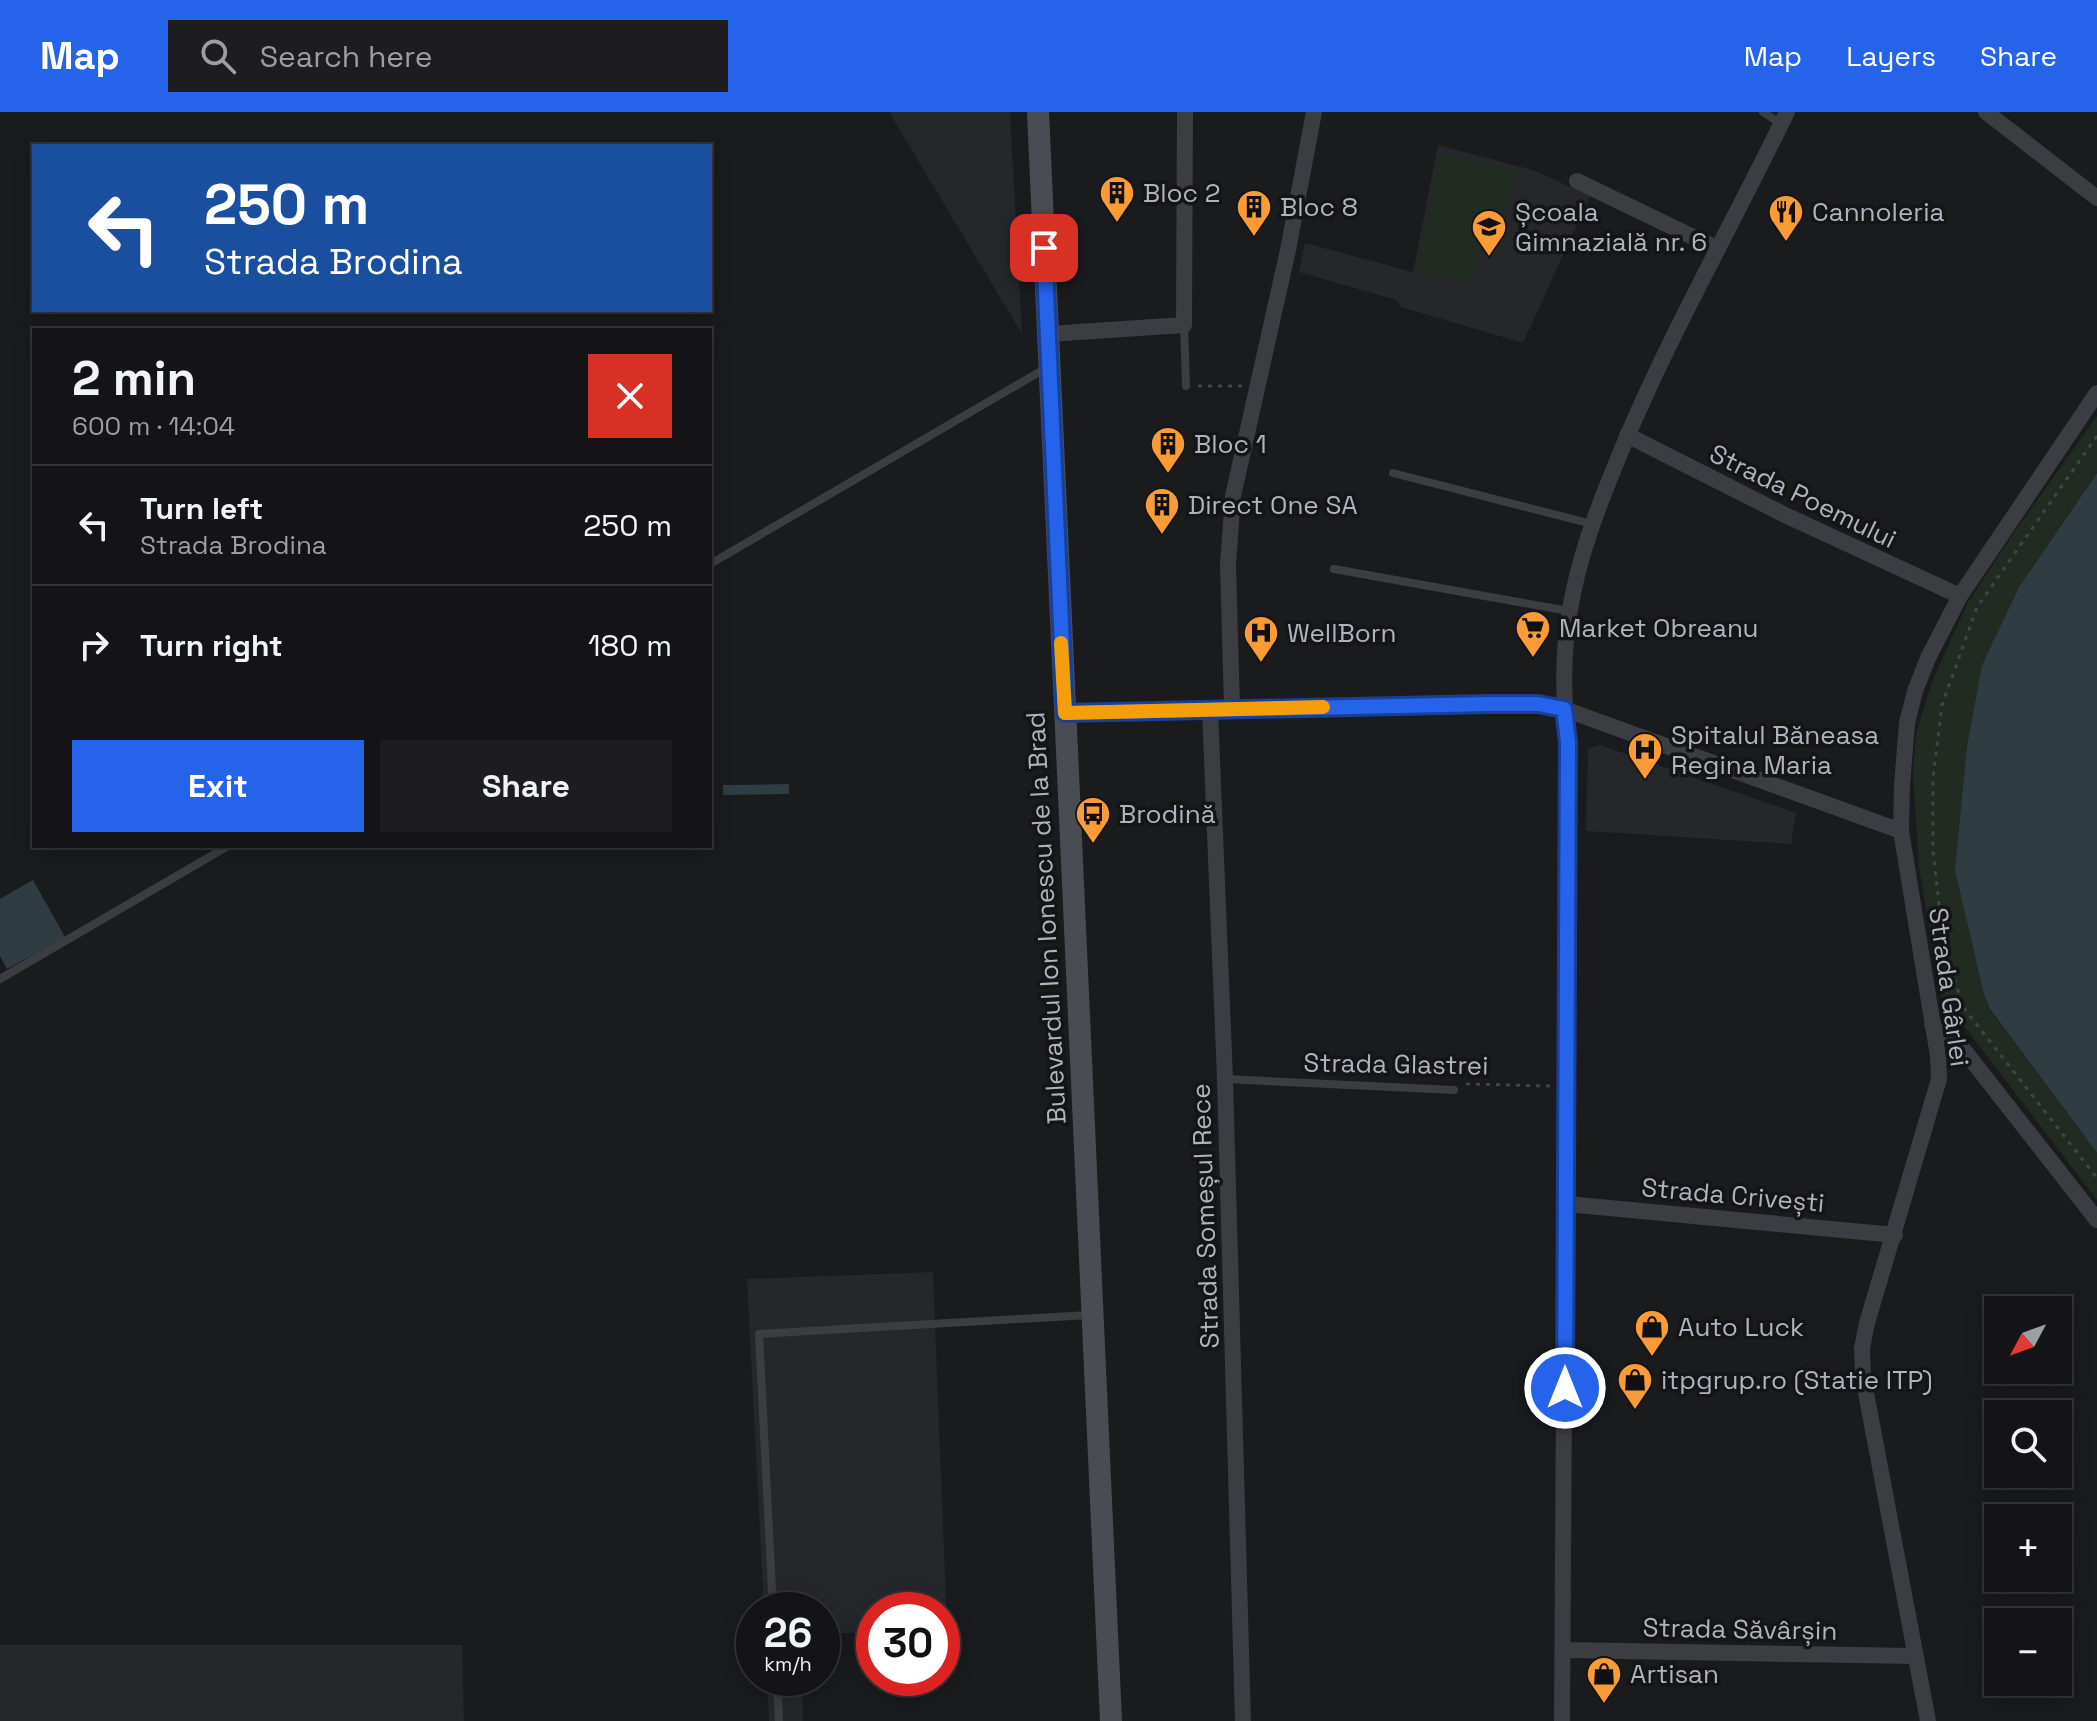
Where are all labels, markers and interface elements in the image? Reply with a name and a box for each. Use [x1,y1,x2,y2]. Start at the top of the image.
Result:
search box [168,20,728,92]
text: Map [40,32,120,80]
icon: search [196,34,240,78]
text: Search here [260,37,433,76]
text: Map [1744,38,1802,74]
text: Layers [1846,38,1936,74]
text: Share [1980,38,2057,74]
text: 250 m [204,169,369,240]
building icon: Bloc 2 [1098,174,1136,224]
icon: left [72,176,176,280]
place label: Bloc 2 [1143,176,1221,210]
building icon: Bloc 8 [1235,188,1273,238]
place label: Bloc 8 [1280,190,1358,224]
restaurant icon: Cannoleria [1767,193,1805,243]
place label: Școala Gimnazială nr. 6 [1515,195,1707,259]
place label: Cannoleria [1812,195,1945,229]
school or university icon: Școala Gimnazială nr. 6 [1470,208,1508,258]
pin [1010,214,1078,282]
icon: arrive [1022,226,1066,270]
text: Strada Brodina [204,239,463,285]
text: 2 min [72,348,196,409]
button: close [588,354,672,438]
text: 600 m · 14:04 [72,409,235,443]
building icon: Bloc 1 [1149,425,1187,475]
place label: Bloc 1 [1194,427,1267,461]
street label: Strada Poemului [1704,436,1902,556]
building icon: Direct One SA [1143,486,1181,536]
place label: Direct One SA [1188,488,1358,522]
text: Turn left [140,489,263,528]
icon: left [72,503,116,547]
text: 250 m [583,506,672,545]
text: Strada Brodina [140,528,327,562]
supermarket icon: Market Obreanu [1514,609,1552,659]
place label: Market Obreanu [1559,611,1759,645]
hospital icon: WellBorn [1242,614,1280,664]
place label: WellBorn [1287,616,1397,650]
icon: right [72,623,116,667]
text: Turn right [140,626,283,665]
text: 180 m [588,626,672,665]
street label: Bulevardul Ion Ionescu de la Brad [1018,711,1074,1125]
place label: Spitalul Băneasa Regina Maria [1671,718,1879,782]
hospital icon: Spitalul Băneasa Regina Maria [1626,731,1664,781]
button: Exit [72,740,364,832]
button: Share [380,740,672,832]
bus stop icon: Brodină [1074,795,1112,845]
place label: Brodină [1119,797,1216,831]
street label: Strada Gârlei [1921,905,1977,1069]
street label: Strada Glastrei [1303,1045,1489,1083]
street label: Strada Someșul Rece [1183,1083,1227,1349]
street label: Strada Crivești [1640,1170,1826,1220]
north arrow [1984,1296,2072,1384]
map controls [1984,1296,2072,1696]
shop icon: Auto Luck [1633,1308,1671,1358]
place label: Auto Luck [1678,1310,1804,1344]
position arrow [1523,1346,1607,1430]
shop icon: itpgrup.ro (Statie ITP) [1616,1361,1654,1411]
place label: itpgrup.ro (Statie ITP) [1661,1363,1933,1397]
button: search [1984,1400,2072,1488]
button: + [1984,1504,2072,1592]
speed limit sign: 30 [856,1592,960,1696]
text: 26 [764,1608,812,1659]
button: − [1984,1608,2072,1696]
street label: Strada Săvârșin [1642,1610,1838,1648]
text: km/h [764,1651,812,1677]
shop icon: Artisan [1585,1655,1623,1705]
place label: Artisan [1630,1657,1719,1691]

